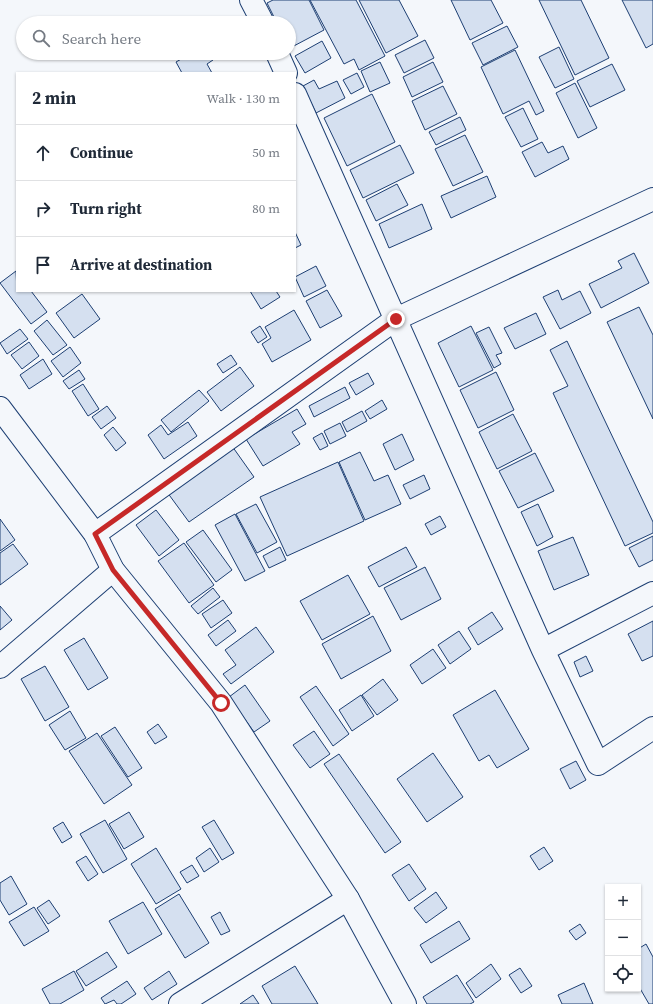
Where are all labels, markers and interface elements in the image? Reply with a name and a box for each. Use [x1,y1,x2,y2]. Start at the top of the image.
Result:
search box [16,16,296,60]
icon: search [30,27,52,49]
text: Search here [62,28,141,49]
text: 2 min [32,86,76,110]
text: Walk · 130 m [207,90,280,107]
icon: ahead [32,142,54,164]
text: Continue [70,142,133,163]
text: 50 m [252,144,280,161]
icon: right [32,198,54,220]
text: Turn right [70,198,142,219]
text: 80 m [252,200,280,217]
icon: arrive [32,254,54,276]
text: Arrive at destination [70,254,212,275]
route end [387,310,405,328]
route start [212,694,230,712]
map controls [605,884,641,992]
button: + [605,884,641,920]
button: − [605,920,641,956]
button: locate [605,956,641,992]

